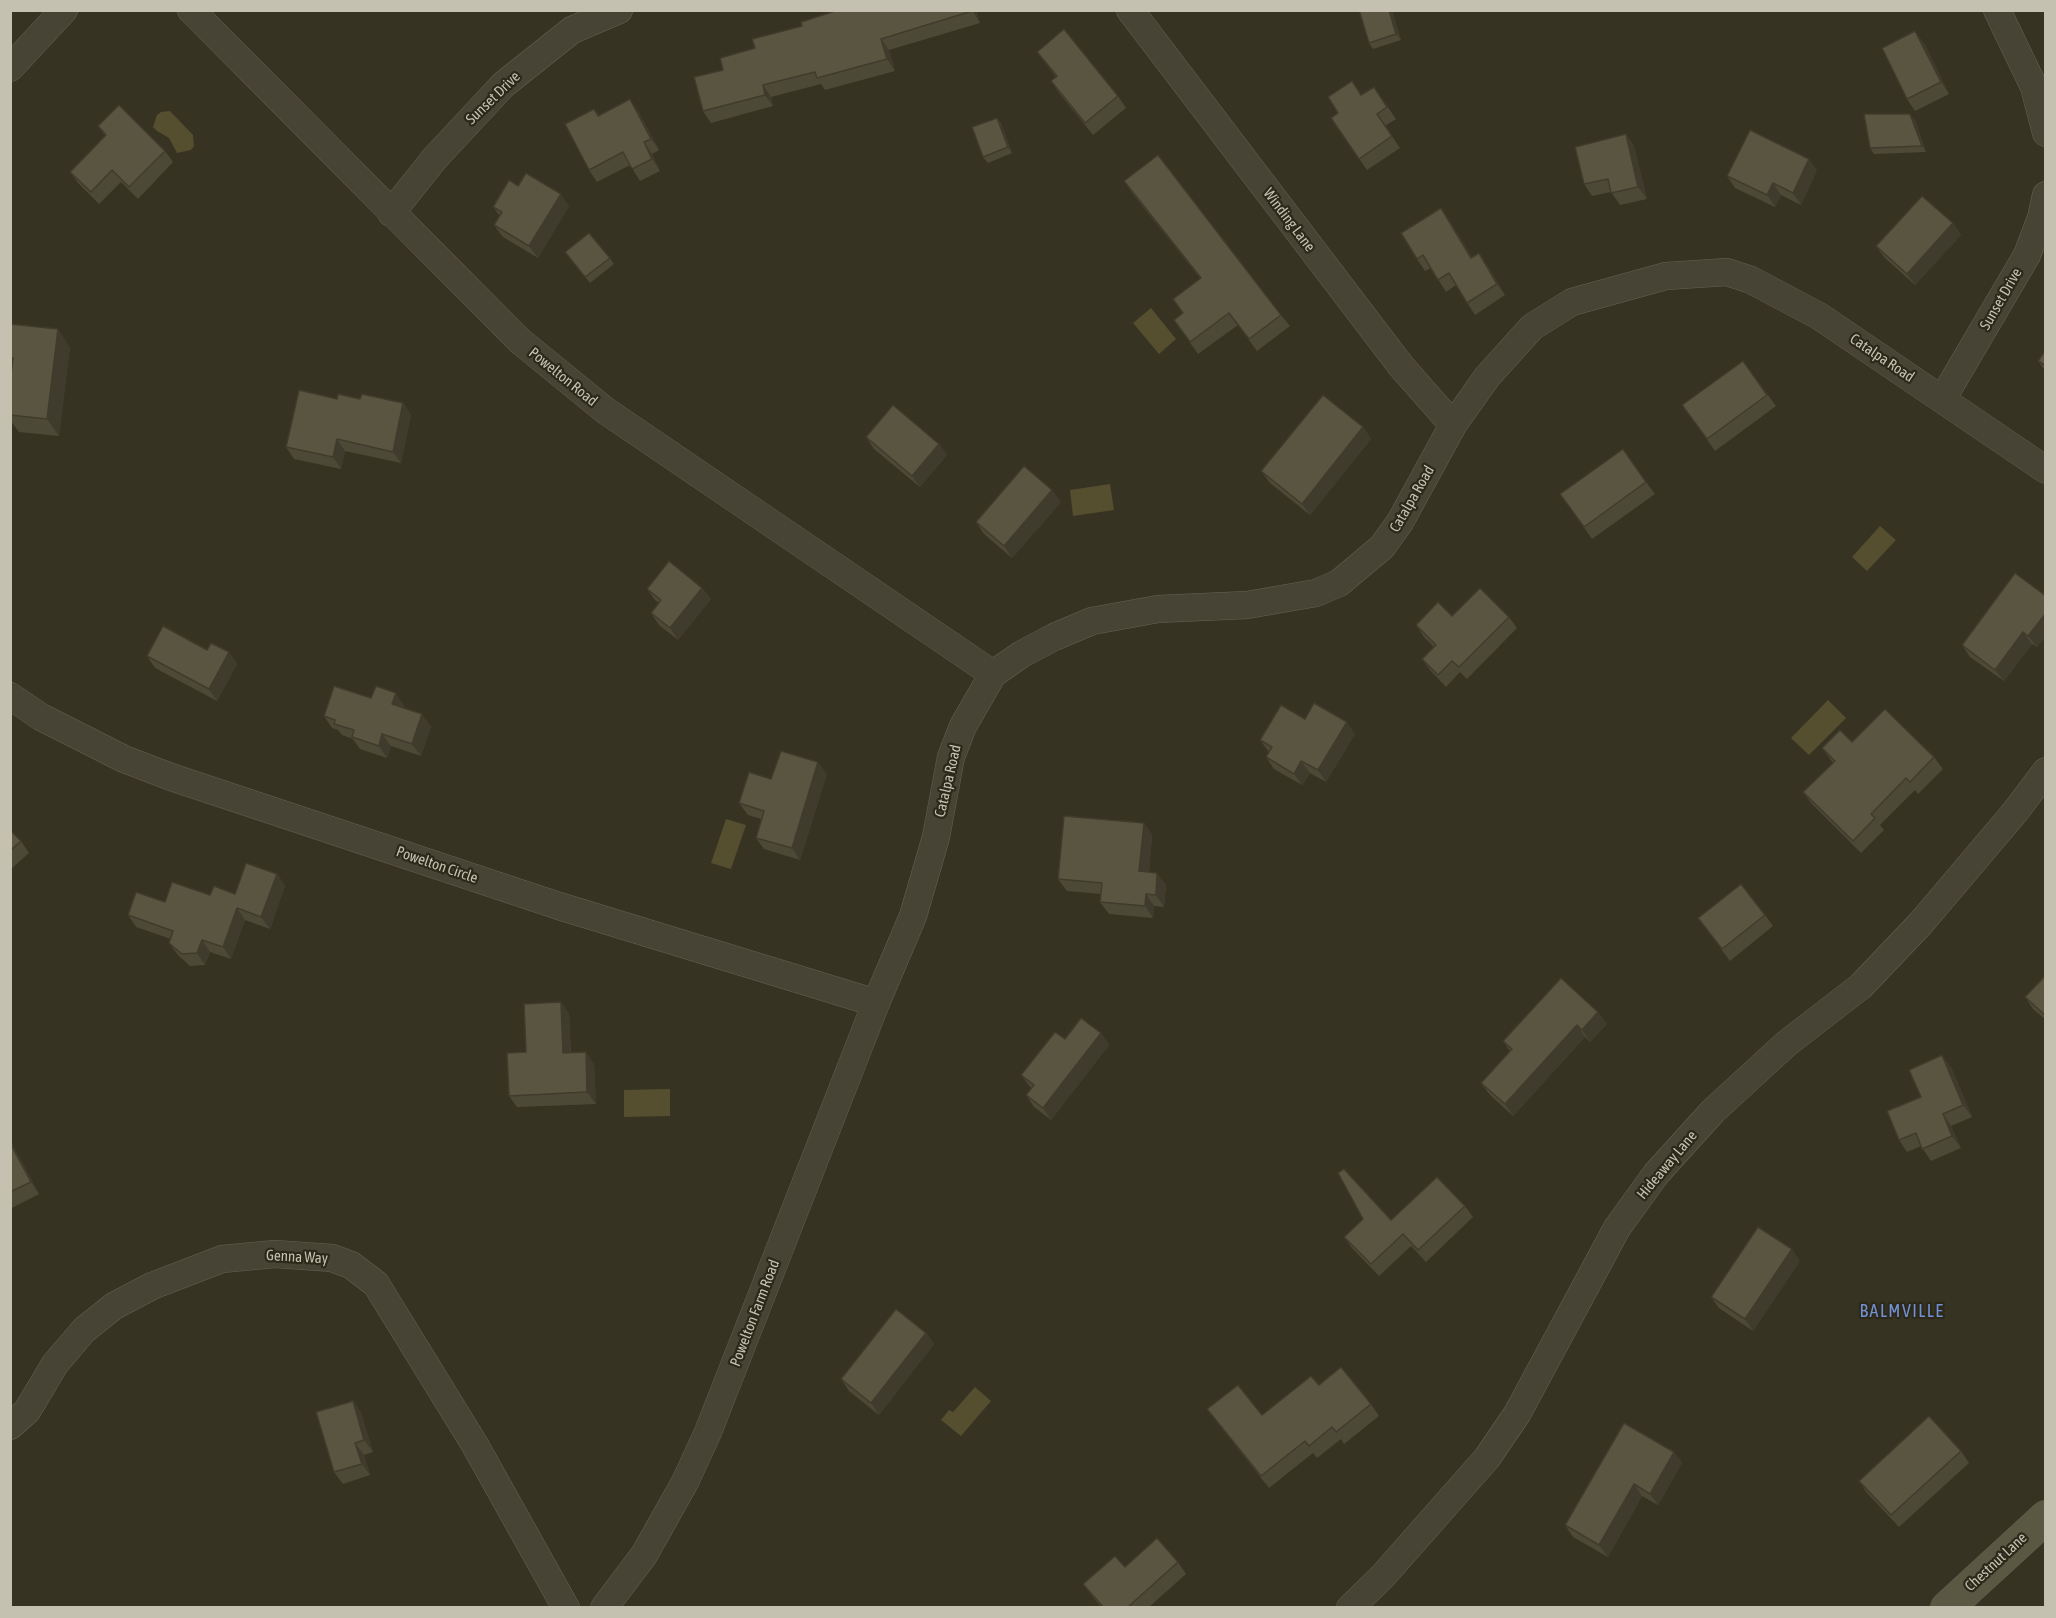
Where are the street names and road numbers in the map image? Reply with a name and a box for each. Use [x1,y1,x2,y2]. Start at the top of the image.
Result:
street label: Sunset Drive [462,68,524,128]
street label: Winding Lane [1259,185,1319,255]
street label: Sunset Drive [1976,265,2026,333]
street label: Catalpa Road [1846,330,1918,386]
street label: Powelton Road [525,344,601,410]
street label: Catalpa Road [1386,463,1438,535]
street label: Catalpa Road [931,743,965,819]
street label: Powelton Circle [394,843,480,887]
street label: Hideaway Lane [1633,1127,1701,1203]
street label: Genna Way [266,1246,328,1268]
street label: Powelton Farm Road [726,1257,784,1369]
street label: Chestnut Lane [1961,1529,2031,1595]

